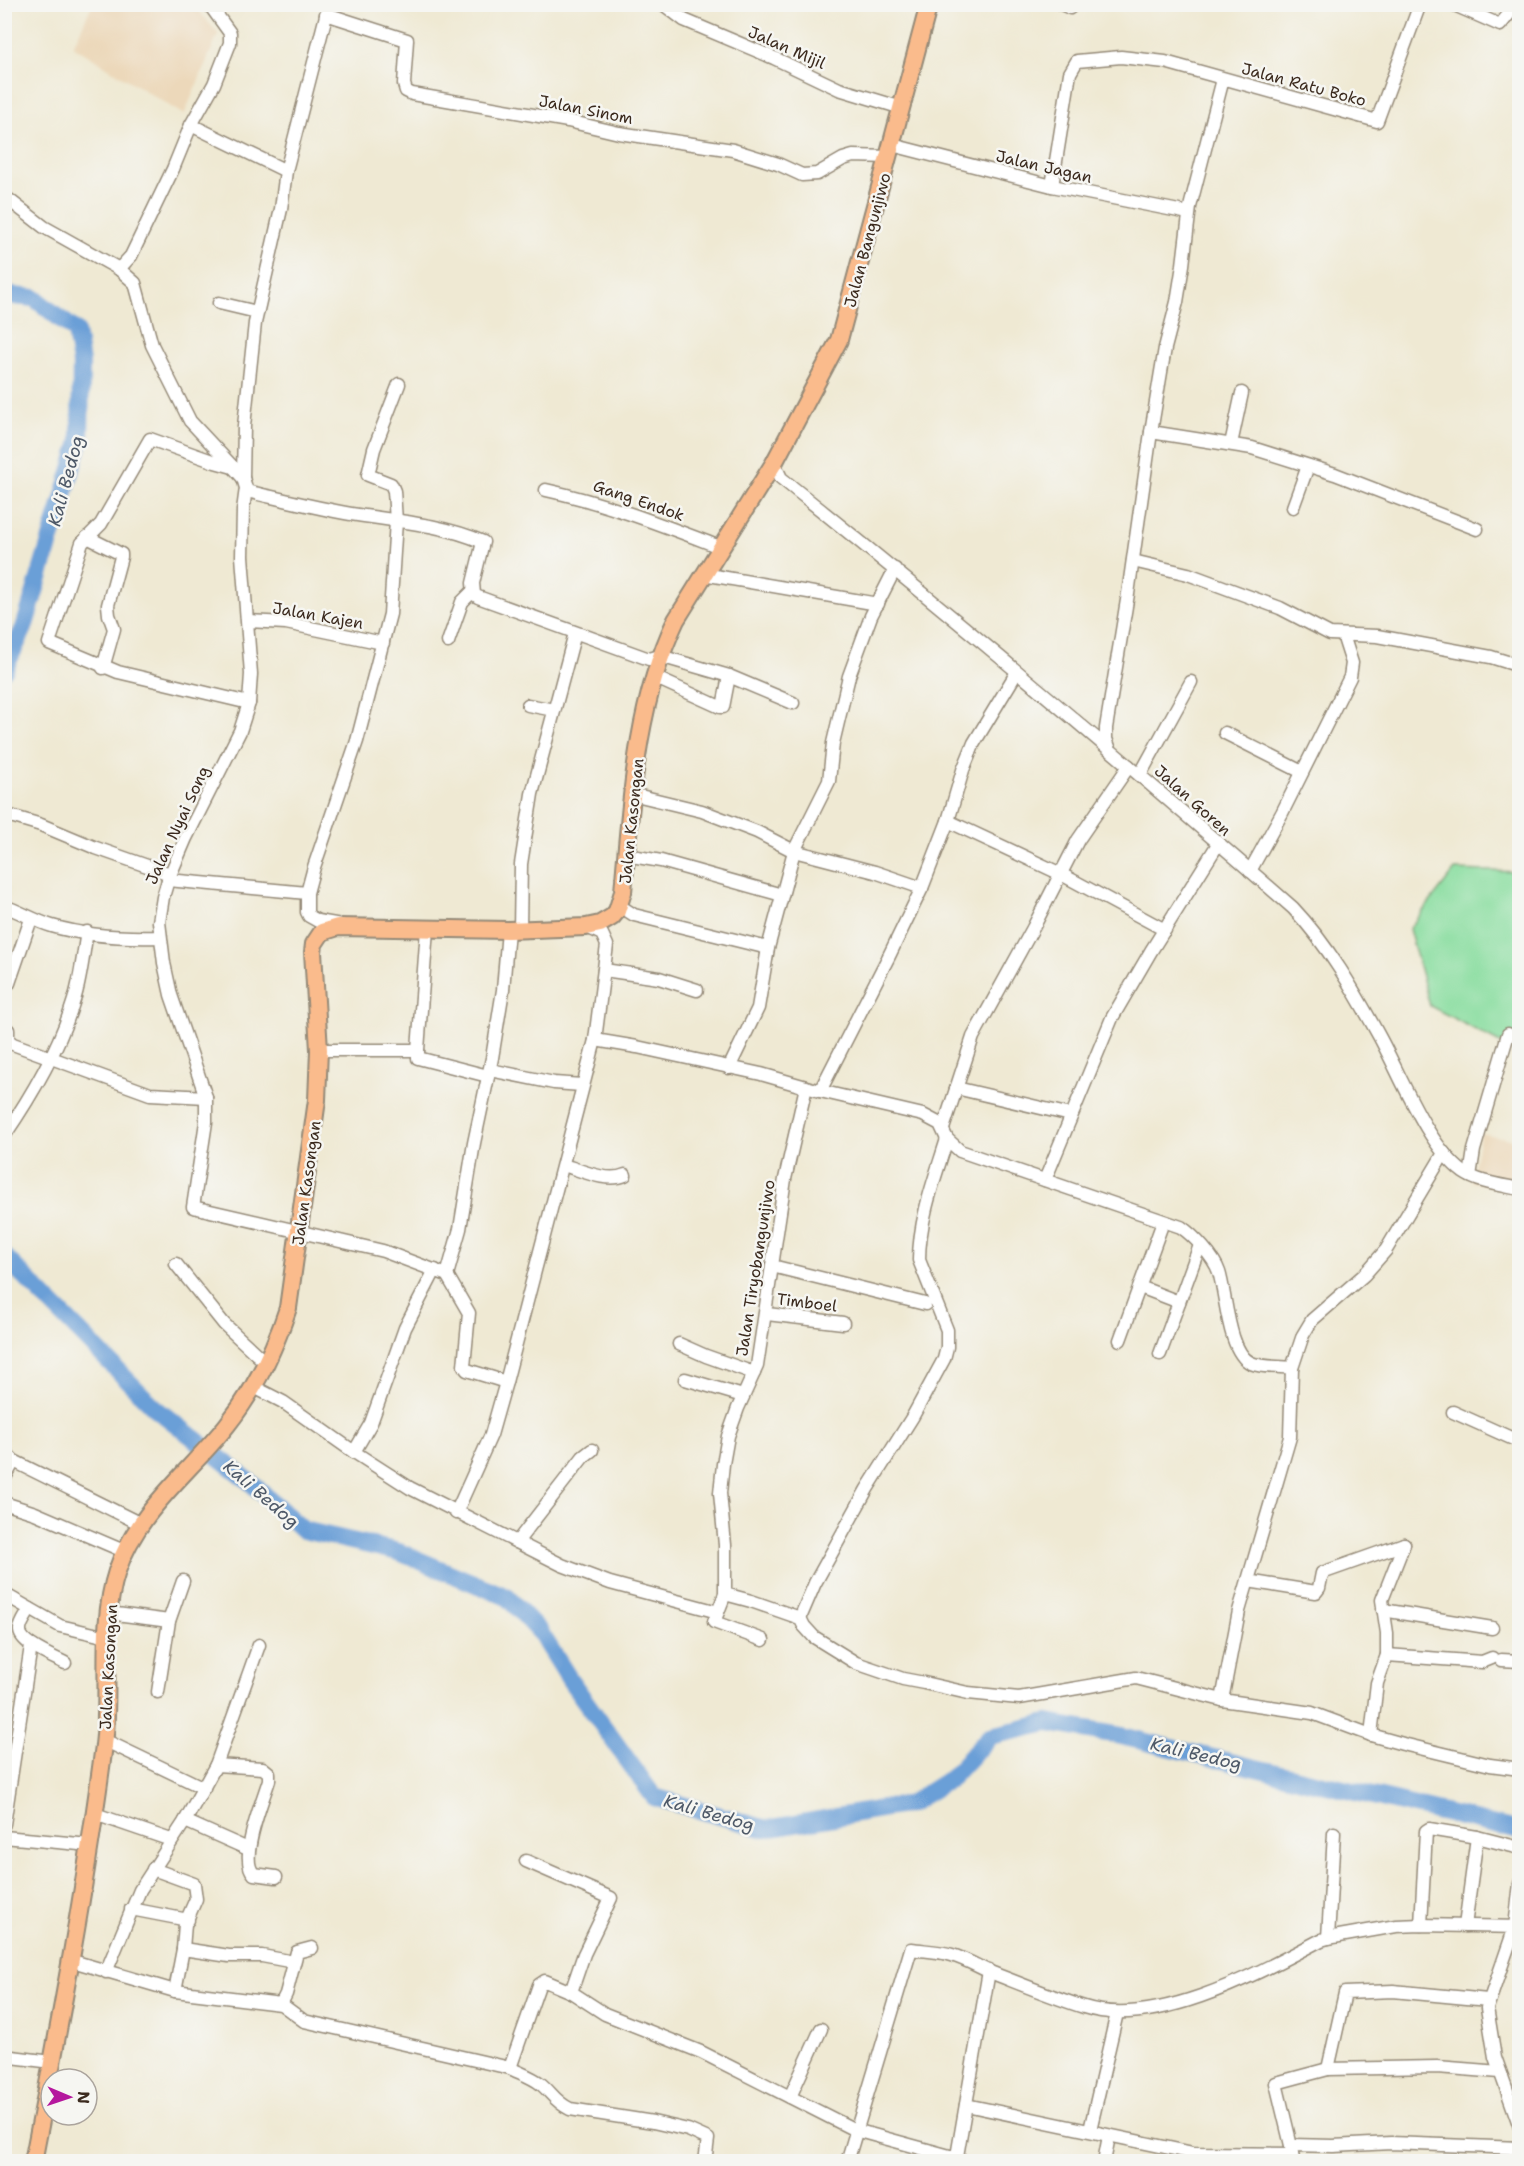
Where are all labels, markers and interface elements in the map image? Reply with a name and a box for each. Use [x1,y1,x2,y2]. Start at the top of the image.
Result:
street label: Jalan Mijil [745,21,829,74]
street label: Jalan Ratu Boko [1239,58,1368,111]
street label: Jalan Sinom [537,90,635,129]
street label: Jalan Jagan [994,145,1094,188]
street label: Jalan Bangunjiwo [839,170,896,310]
water label: Kali Bedog [42,433,90,529]
street label: Gang Endok [590,475,687,526]
street label: Jalan Kajen [271,597,365,634]
street label: Jalan Kasongan [614,757,649,885]
street label: Jalan Goren [1150,760,1236,841]
street label: Jalan Nyai Song [141,763,214,888]
street label: Jalan Kasongan [287,1119,326,1247]
street label: Jalan Tiryobangunjiwo [731,1178,780,1358]
street label: Timboel [776,1288,838,1317]
water label: Kali Bedog [218,1454,304,1534]
street label: Jalan Kasongan [95,1604,122,1730]
water label: Kali Bedog [1148,1732,1244,1776]
water label: Kali Bedog [661,1789,757,1837]
north arrow [39,2067,99,2127]
text: N [73,2091,94,2104]

